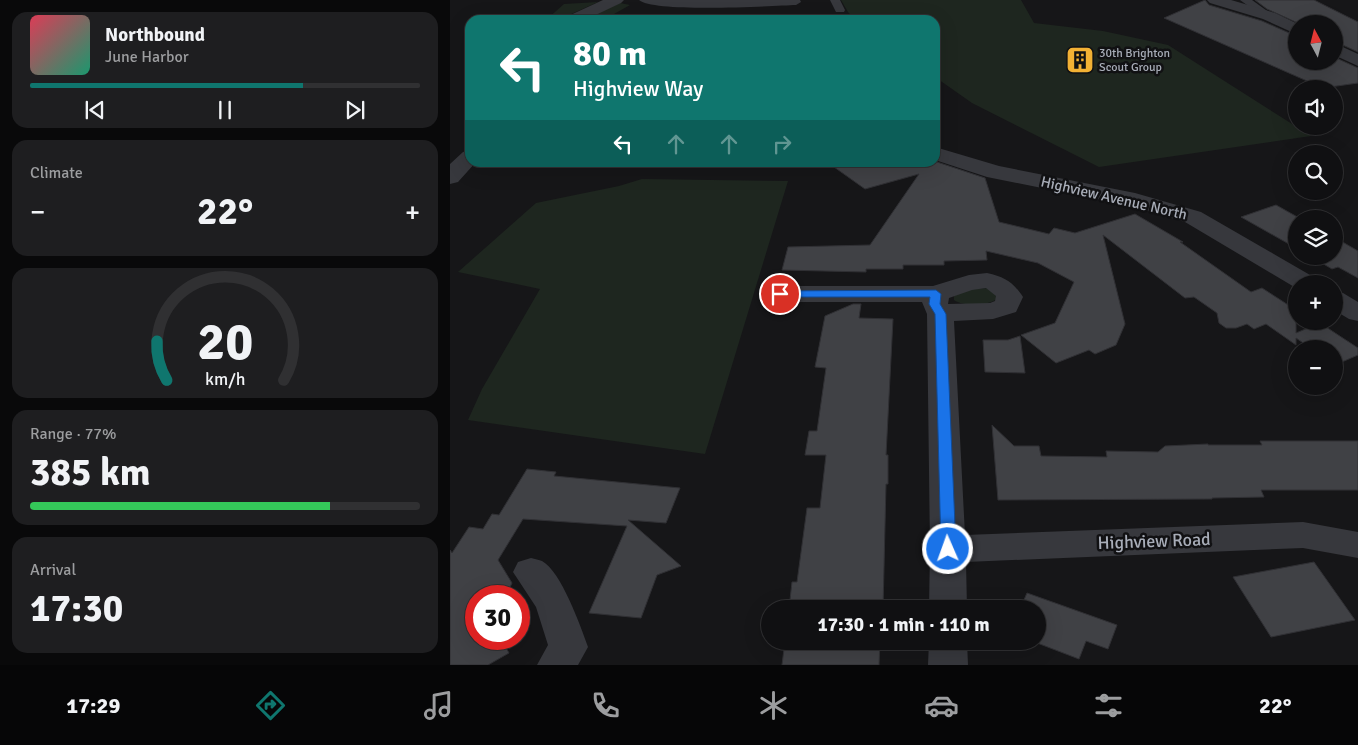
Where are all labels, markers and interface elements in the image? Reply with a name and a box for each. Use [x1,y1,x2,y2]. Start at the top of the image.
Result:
north arrow [1288,15,1342,70]
map controls [1288,15,1343,395]
text: Northbound [105,23,205,47]
text: 80 m [573,32,647,75]
icon: left [490,35,555,100]
building icon: 30th Brighton Scout Group [1065,45,1095,75]
place label: 30th Brighton Scout Group [1099,46,1170,75]
text: June Harbor [105,47,189,67]
text: Highview Way [573,75,703,102]
button: sound [1288,80,1343,135]
icon: previous [81,96,109,124]
icon: pause [211,96,239,124]
icon: next [341,96,369,124]
icon: left [609,130,637,158]
icon: ahead [662,130,690,158]
icon: ahead [715,130,743,158]
icon: right [768,130,796,158]
button: search [1288,145,1343,200]
text: Climate [30,163,83,183]
street label: Highview Avenue North [1039,172,1189,224]
text: 22° [197,188,253,235]
text: − [30,195,45,229]
text: + [405,195,420,229]
button: layers [1288,210,1343,265]
pin [759,273,801,315]
button: + [1288,275,1343,330]
icon: arrive [766,280,794,308]
text: 20 [197,310,253,374]
button: − [1288,340,1343,395]
text: km/h [205,368,245,390]
text: Range · 77% [30,424,116,444]
text: 385 km [30,449,151,496]
position arrow [921,522,973,574]
street label: Highview Road [1097,528,1211,554]
text: Arrival [30,560,76,580]
text: 17:30 [30,585,123,632]
speed limit sign: 30 [465,585,530,650]
text: 17:30 · 1 min · 110 m [817,613,990,637]
icon: directions [253,688,288,723]
icon: music [421,688,456,723]
icon: phone [588,688,623,723]
icon: climate [756,688,791,723]
icon: car [924,688,959,723]
icon: filters [1091,688,1126,723]
text: 17:29 [66,692,120,719]
text: 22° [1259,692,1292,719]

